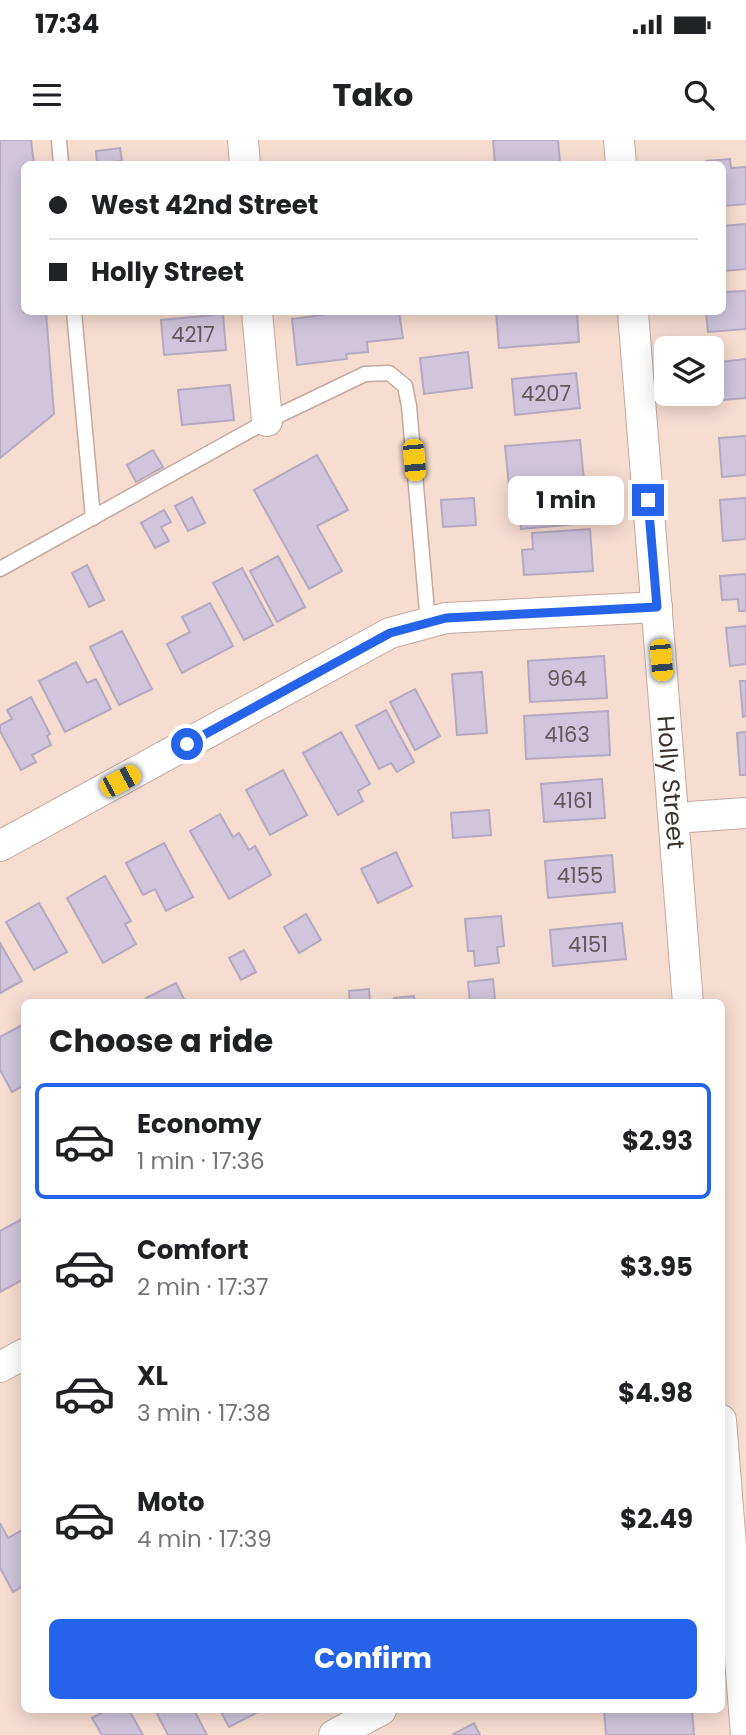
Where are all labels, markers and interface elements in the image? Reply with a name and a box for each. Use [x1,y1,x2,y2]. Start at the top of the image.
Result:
text: 17:34 [35,6,99,42]
text: Tako [333,72,413,117]
icon: menu [28,76,66,114]
icon: search [680,76,718,114]
text: West 42nd Street [91,187,318,223]
text: Holly Street [91,254,244,290]
house number: 4217 [171,320,215,349]
map controls [654,336,724,406]
button: layers [654,336,724,406]
house number: 4207 [521,379,571,408]
car [402,438,427,482]
callout: 1 min [508,476,624,524]
text: 1 min [536,484,596,516]
route end [632,484,664,516]
car [649,638,674,682]
house number: 964 [547,664,587,693]
street label: Holly Street [649,714,693,851]
house number: 4163 [544,720,590,749]
route start [171,728,203,760]
car [97,762,144,800]
house number: 4161 [553,786,593,815]
house number: 4155 [557,861,603,890]
house number: 4151 [568,930,608,959]
text: Choose a ride [49,1018,273,1063]
text: Economy [137,1106,261,1142]
icon: car [53,1110,116,1173]
text: $2.93 [622,1123,693,1159]
text: 1 min · 17:36 [137,1145,265,1177]
text: Comfort [137,1232,249,1268]
icon: car [53,1236,116,1299]
text: $3.95 [620,1249,693,1285]
text: 2 min · 17:37 [137,1271,269,1303]
text: XL [137,1358,168,1394]
icon: car [53,1362,116,1425]
text: $4.98 [618,1375,693,1411]
text: 3 min · 17:38 [137,1397,271,1429]
text: Moto [137,1484,205,1520]
icon: car [53,1488,116,1551]
text: $2.49 [620,1501,693,1537]
text: 4 min · 17:39 [137,1523,272,1555]
button: Confirm [49,1619,697,1699]

